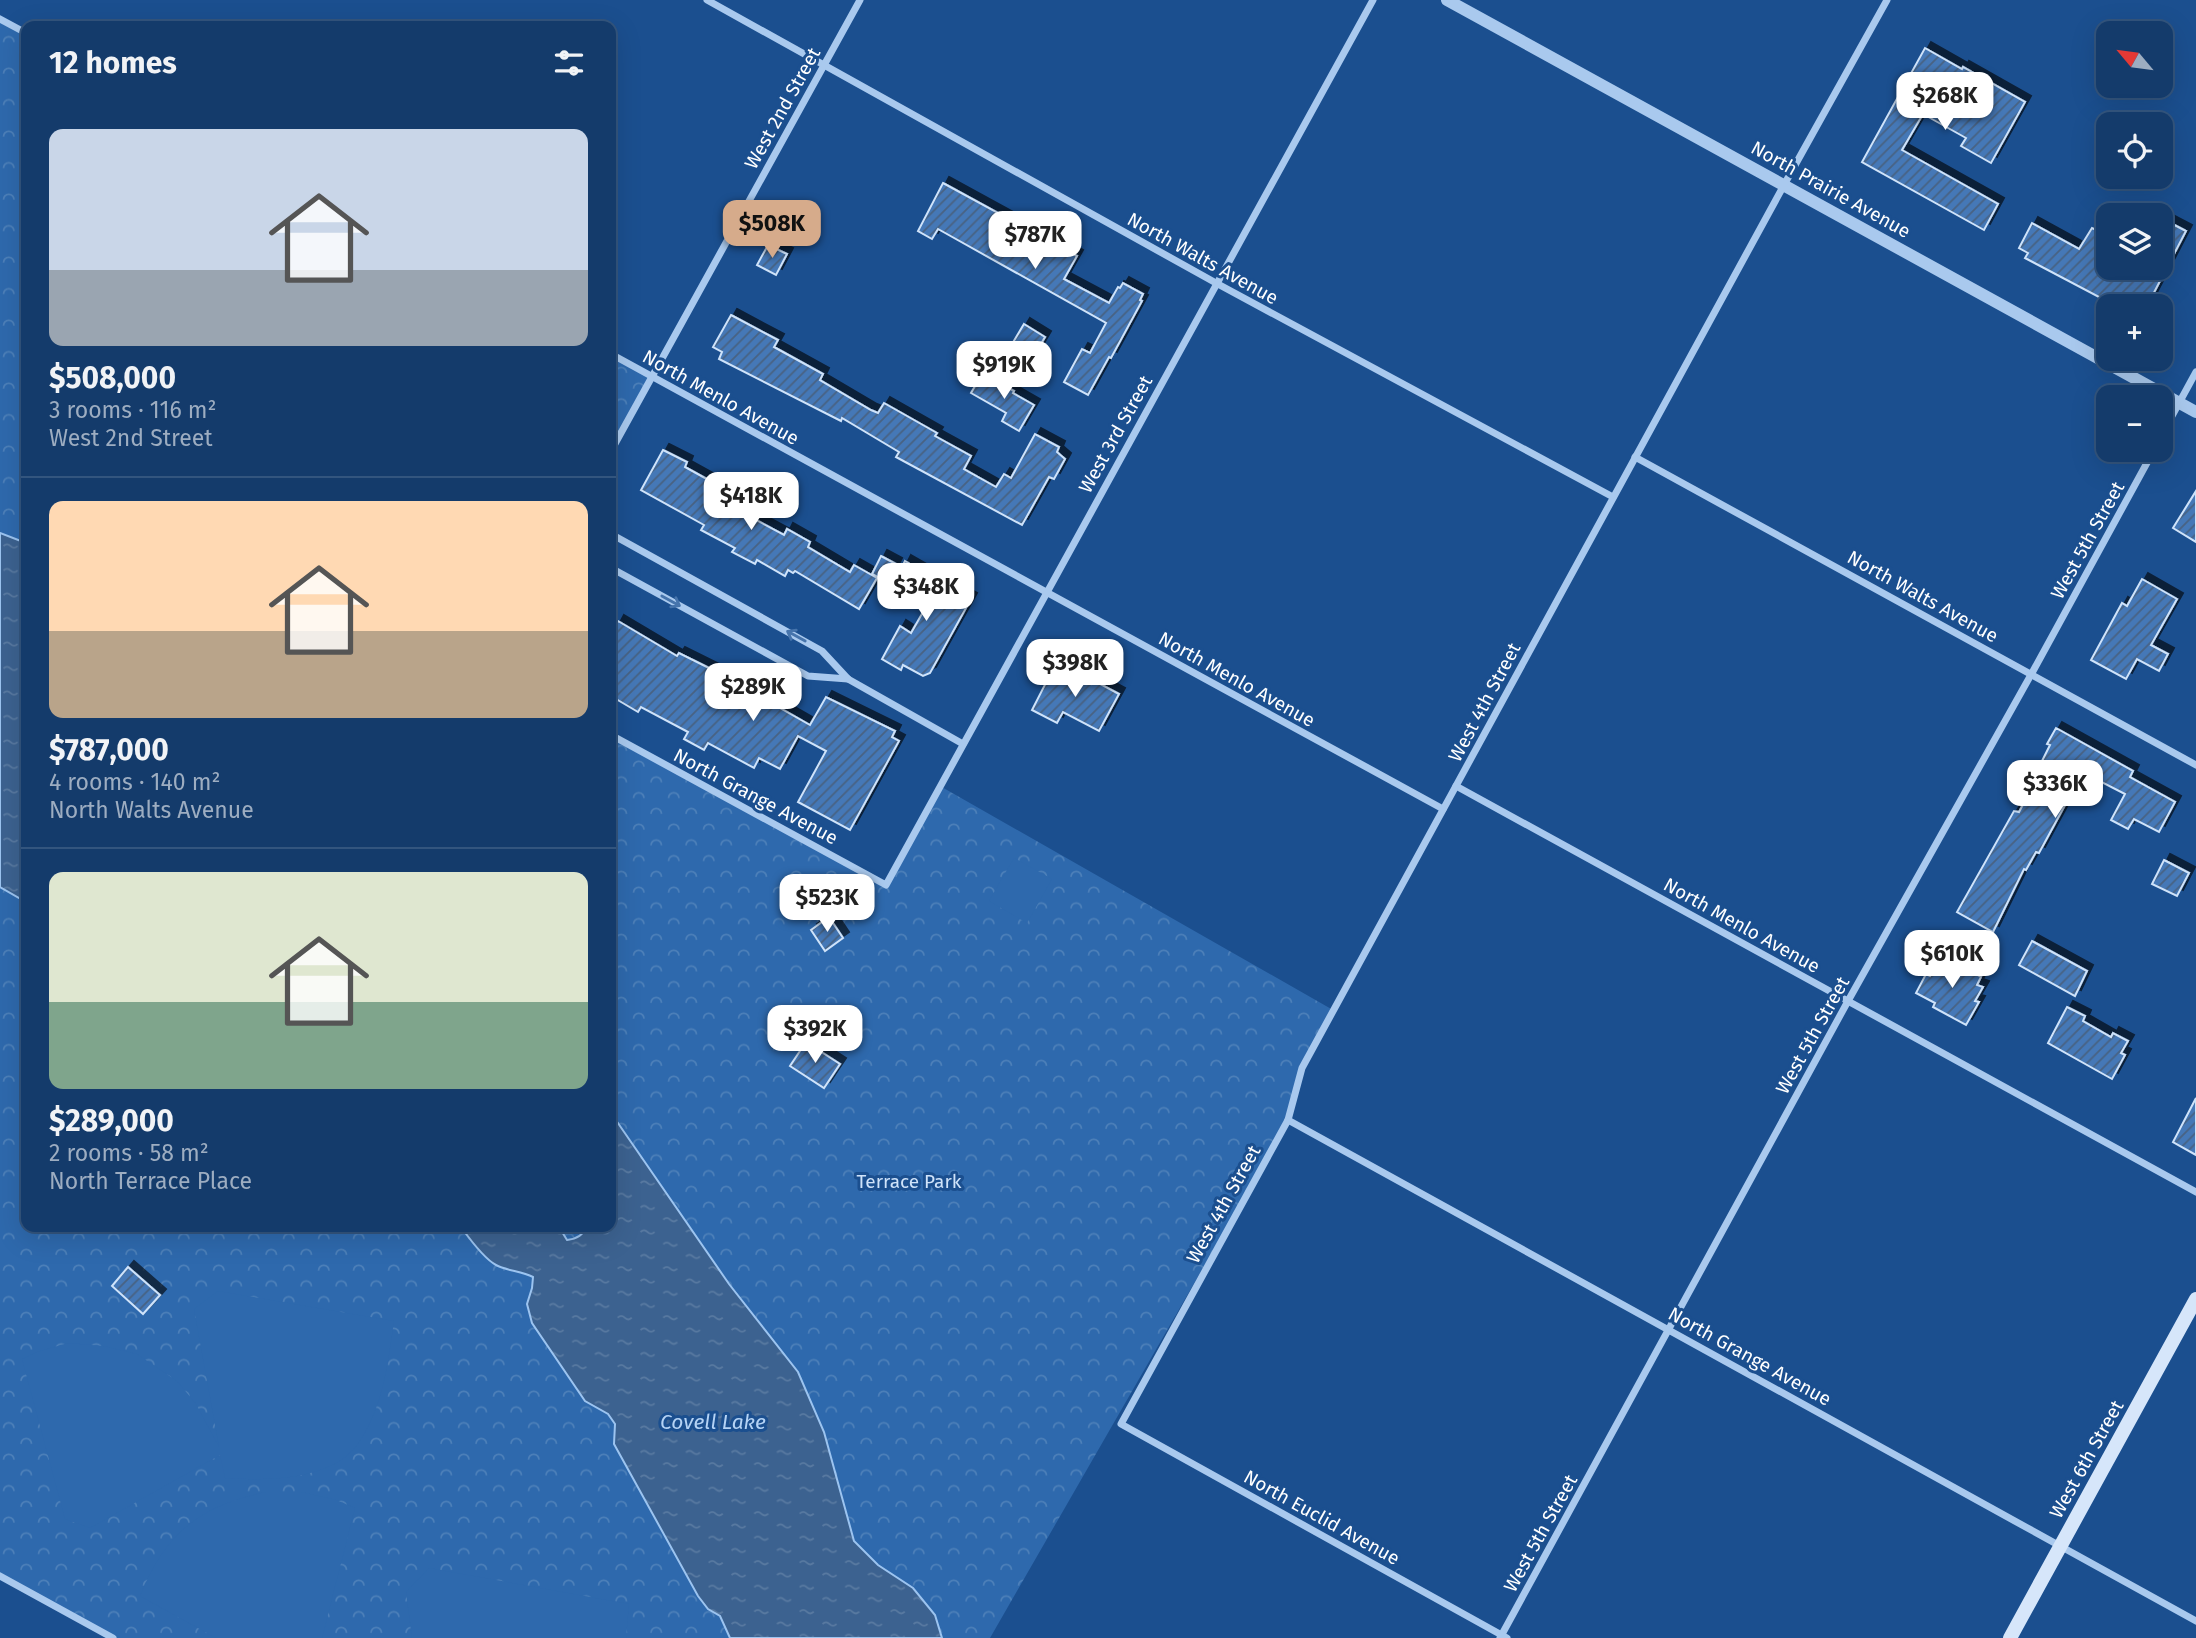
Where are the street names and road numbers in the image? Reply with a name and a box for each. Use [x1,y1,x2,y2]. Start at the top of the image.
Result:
street label: West 2nd Street [740,43,825,173]
street label: North Prairie Avenue [1747,136,1914,243]
street label: North Walts Avenue [1123,207,1282,309]
street label: North Menlo Avenue [638,345,803,450]
street label: West 3rd Street [1074,371,1157,497]
street label: West 5th Street [2046,477,2129,603]
street label: North Walts Avenue [1843,545,2002,647]
street label: North Menlo Avenue [1154,627,1319,732]
street label: West 4th Street [1443,639,1525,766]
street label: North Grange Avenue [670,743,842,849]
street label: North Menlo Avenue [1659,873,1824,978]
street label: West 5th Street [1771,972,1854,1098]
street label: West 4th Street [1182,1141,1265,1267]
street label: North Grange Avenue [1664,1302,1835,1411]
street label: West 6th Street [2045,1396,2128,1522]
street label: North Euclid Avenue [1240,1465,1404,1570]
street label: West 5th Street [1499,1470,1582,1596]

